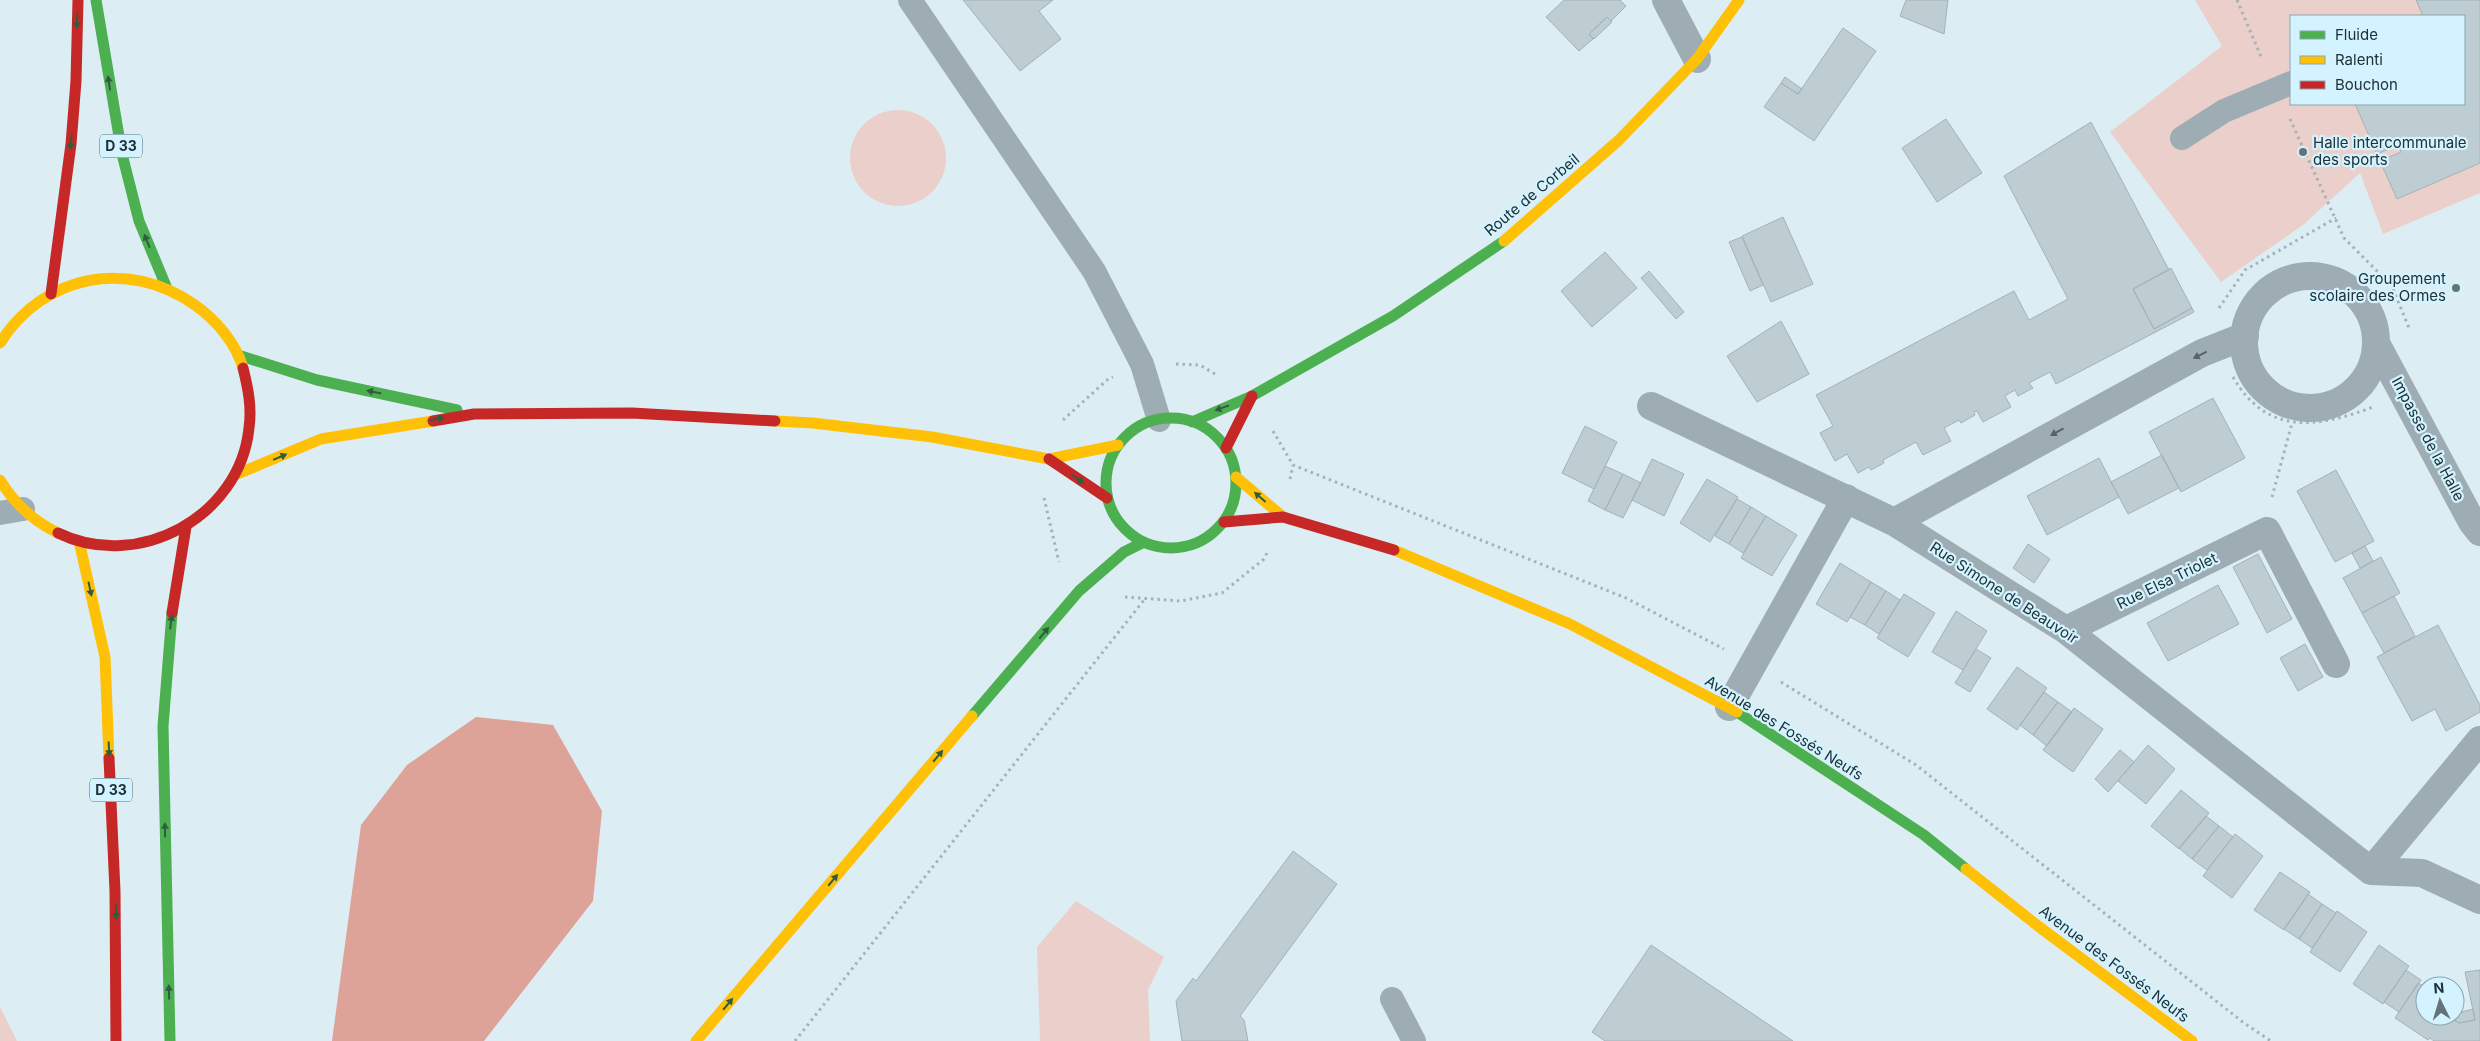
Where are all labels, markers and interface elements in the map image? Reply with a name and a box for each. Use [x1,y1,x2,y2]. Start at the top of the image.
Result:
one-way arrow [73,13,81,29]
legend [2290,15,2465,105]
text: Fluide [2335,25,2378,44]
text: Ralenti [2335,50,2383,69]
one-way arrow [105,75,113,91]
text: Bouchon [2335,75,2398,94]
place label: Halle intercommunale des sports [2313,133,2467,169]
road number: D 33 [100,134,142,158]
one-way arrow [66,135,74,151]
marker: Halle intercommunale des sports [2297,146,2309,158]
street label: Route de Corbeil [1480,149,1583,240]
one-way arrow [143,233,151,248]
place label: Groupement scolaire des Ormes [2309,269,2446,305]
marker: Groupement scolaire des Ormes [2450,282,2462,294]
one-way arrow [2193,351,2207,359]
street label: Impasse de la Halle [2388,373,2469,504]
one-way arrow [366,388,382,396]
one-way arrow [1214,405,1229,412]
one-way arrow [430,415,446,423]
one-way arrow [2051,428,2064,437]
one-way arrow [273,453,288,461]
one-way arrow [1071,474,1085,484]
one-way arrow [1254,491,1266,503]
street label: Rue Simone de Beauvoir [1926,537,2082,648]
street label: Rue Elsa Triolet [2113,548,2220,613]
one-way arrow [86,581,94,596]
one-way arrow [167,614,175,630]
one-way arrow [1038,626,1049,639]
street label: Avenue des Fossés Neufs [1702,671,1867,784]
one-way arrow [105,742,113,758]
one-way arrow [933,750,944,763]
road number: D 33 [90,778,132,802]
one-way arrow [161,822,169,838]
one-way arrow [827,874,838,886]
street label: Avenue des Fossés Neufs [2036,901,2193,1026]
one-way arrow [112,904,120,920]
north arrow [2415,976,2465,1026]
text: N [2433,979,2445,996]
one-way arrow [164,984,172,1000]
one-way arrow [722,998,733,1011]

